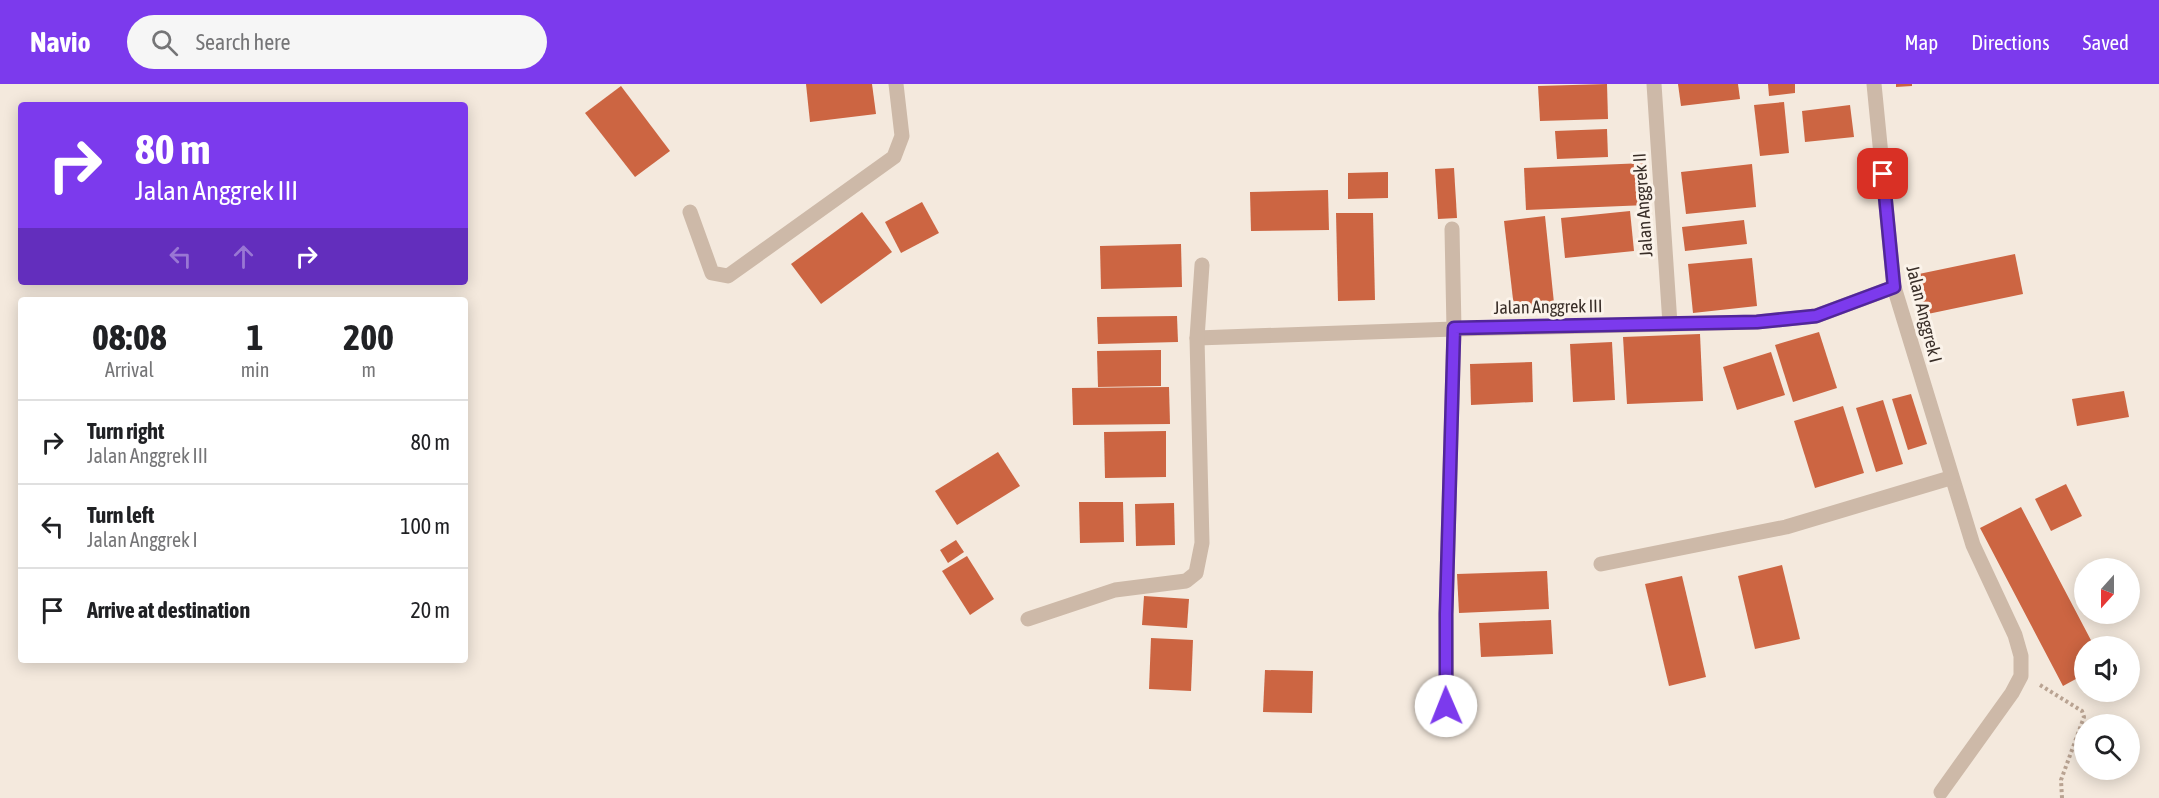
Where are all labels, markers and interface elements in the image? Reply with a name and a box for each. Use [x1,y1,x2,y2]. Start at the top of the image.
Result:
search box [127,15,547,69]
text: Navio [30,26,91,58]
icon: search [148,26,181,59]
text: Search here [196,29,291,55]
text: Map [1904,30,1938,54]
text: Directions [1971,30,2050,54]
text: Saved [2083,30,2129,54]
text: 80 m [135,125,210,173]
icon: right [36,126,114,204]
pin [1857,148,1908,199]
street label: Jalan Anggrek II [1628,152,1657,258]
icon: arrive [1866,157,1899,190]
text: Jalan Anggrek III [135,175,298,206]
icon: left [164,240,197,273]
icon: ahead [227,240,260,273]
icon: right [290,240,323,273]
street label: Jalan Anggrek I [1902,263,1947,365]
street label: Jalan Anggrek III [1493,295,1603,318]
text: 08:08 [92,316,167,358]
text: 1 [247,316,263,358]
text: 200 [343,316,394,358]
text: Arrival [105,358,154,381]
text: min [241,358,269,381]
text: m [361,358,376,381]
text: Turn right [87,418,164,444]
icon: right [36,426,69,459]
text: 80 m [410,429,450,455]
text: Jalan Anggrek III [87,444,208,467]
text: Turn left [87,502,154,528]
icon: left [36,510,69,543]
text: 100 m [400,513,450,539]
text: Jalan Anggrek I [87,528,198,551]
north arrow [2074,558,2140,624]
map controls [2074,558,2140,780]
icon: arrive [36,594,69,627]
text: Arrive at destination [87,597,250,623]
text: 20 m [410,597,450,623]
button: sound [2074,636,2140,702]
position arrow [1414,674,1478,738]
button: search [2074,714,2140,780]

